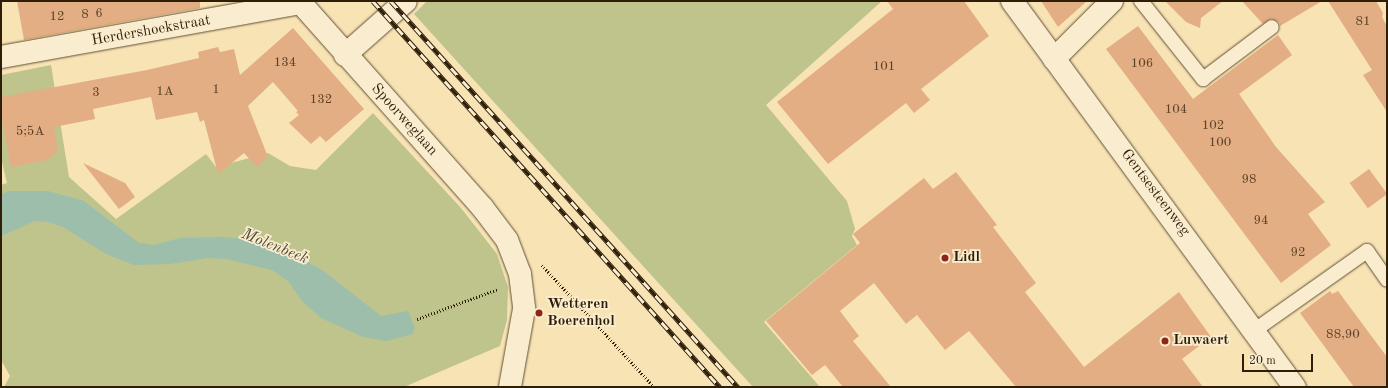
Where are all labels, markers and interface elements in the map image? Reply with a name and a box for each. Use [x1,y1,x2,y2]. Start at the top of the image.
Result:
house number: 6 [95,6,103,22]
house number: 8 [81,7,89,23]
house number: 12 [49,9,65,25]
street label: Herdershoekstraat [90,12,212,50]
house number: 81 [1355,14,1371,30]
house number: 134 [274,55,296,71]
house number: 106 [1131,56,1153,72]
house number: 101 [873,59,895,75]
street label: Spoorweglaan [367,80,441,160]
house number: 1 [212,82,220,98]
house number: 1A [156,84,174,100]
house number: 3 [92,85,100,101]
house number: 132 [310,92,332,108]
house number: 104 [1165,102,1187,118]
house number: 102 [1202,118,1224,134]
house number: 5;5A [16,124,44,140]
house number: 100 [1209,135,1231,151]
street label: Gentsesteenweg [1117,146,1193,240]
house number: 98 [1241,172,1257,188]
house number: 94 [1253,213,1269,229]
water label: Molenbeek [239,225,311,269]
house number: 92 [1290,245,1306,261]
place label: Lidl [953,249,980,267]
marker: Lidl [940,253,950,263]
place label: Wetteren Boerenhol [547,295,615,330]
marker: Wetteren Boerenhol [534,308,544,318]
house number: 88,90 [1326,327,1360,343]
place label: Luwaert [1173,332,1229,350]
marker: Luwaert [1160,336,1170,346]
scale bar [1244,346,1315,372]
text: 20 m [1249,355,1276,367]

